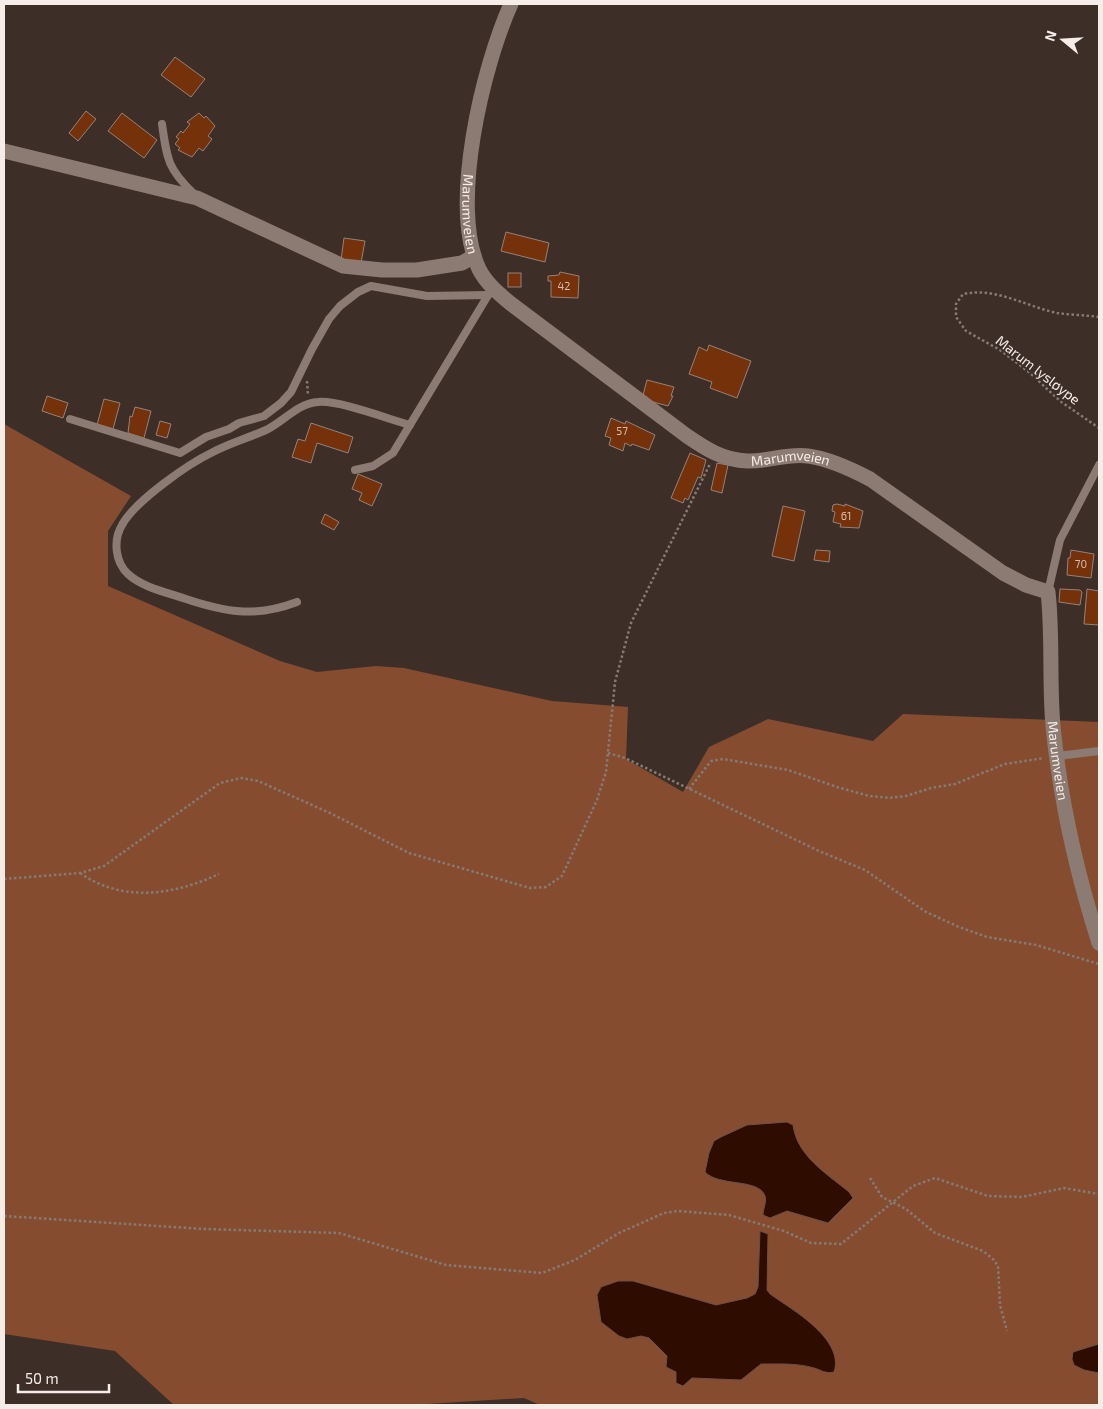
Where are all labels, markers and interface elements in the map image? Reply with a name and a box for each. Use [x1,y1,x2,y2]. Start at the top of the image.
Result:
north arrow [1038,15,1088,65]
text: N [1041,28,1060,43]
street label: Marumveien [459,174,482,256]
house number: 42 [558,279,570,292]
street label: Marum lysløype [993,331,1084,408]
house number: 57 [616,424,628,437]
street label: Marumveien [750,446,832,469]
house number: 61 [841,509,851,522]
house number: 70 [1075,557,1087,570]
street label: Marumveien [1045,720,1072,802]
scale bar [18,1362,109,1394]
text: 50 m [25,1369,59,1387]

